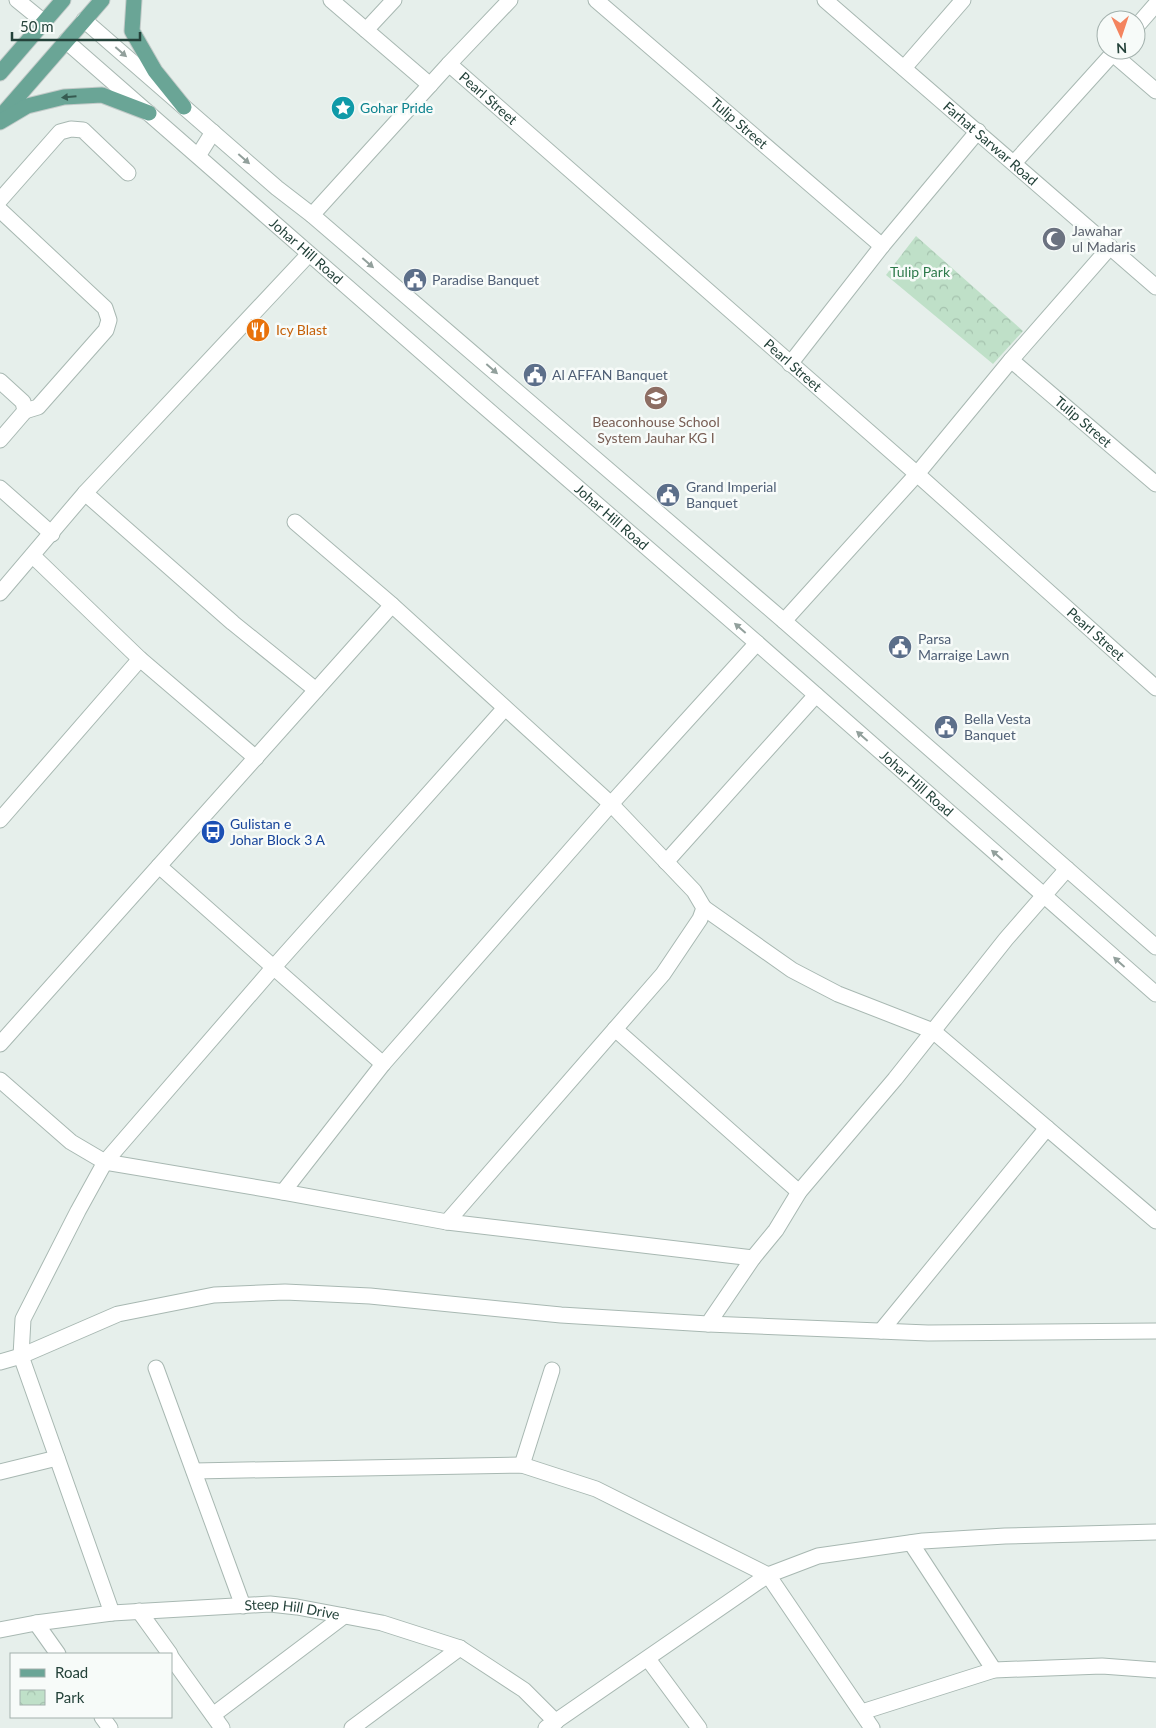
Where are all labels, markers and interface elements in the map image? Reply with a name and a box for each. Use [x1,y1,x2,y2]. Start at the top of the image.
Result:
scale bar [12,10,140,42]
north arrow [1096,10,1146,60]
text: 50 m [20,17,54,35]
text: N [1116,40,1128,57]
one-way arrow [115,46,127,57]
street label: Pearl Street [456,68,521,128]
one-way arrow [60,93,76,101]
street label: Tulip Street [708,94,772,152]
place icon: Gohar Pride [330,95,356,121]
street label: Farhat Sarwar Road [940,98,1041,189]
place label: Gohar Pride [360,99,433,116]
one-way arrow [237,153,250,164]
street label: Johar Hill Road [266,214,347,287]
place label: Jawahar ul Madaris [1072,222,1136,255]
mosque icon: Jawahar ul Madaris [1041,226,1067,252]
one-way arrow [362,257,374,269]
park label: Tulip Park [890,263,951,280]
public building icon: Paradise Banquet [402,267,428,293]
place label: Paradise Banquet [432,271,539,288]
restaurant icon: Icy Blast [245,317,271,343]
place label: Icy Blast [276,321,327,338]
street label: Pearl Street [761,335,826,395]
public building icon: Al AFFAN Banquet [522,362,548,388]
one-way arrow [485,363,498,374]
place label: Al AFFAN Banquet [552,366,668,383]
school or university icon: Beaconhouse School System Jauhar KG I [643,385,669,411]
street label: Tulip Street [1052,392,1116,450]
place label: Beaconhouse School System Jauhar KG I [592,413,720,446]
place label: Grand Imperial Banquet [686,478,777,511]
street label: Johar Hill Road [572,480,652,553]
public building icon: Grand Imperial Banquet [655,482,681,508]
street label: Pearl Street [1064,604,1128,664]
one-way arrow [734,623,747,634]
place label: Parsa Marraige Lawn [918,630,1009,663]
public building icon: Parsa Marraige Lawn [887,634,913,660]
place label: Bella Vesta Banquet [964,710,1031,743]
public building icon: Bella Vesta Banquet [933,714,959,740]
one-way arrow [857,730,869,742]
street label: Johar Hill Road [877,746,957,820]
place label: Gulistan e Johar Block 3 A [230,815,326,848]
bus stop icon: Gulistan e Johar Block 3 A [200,819,226,845]
one-way arrow [991,849,1003,861]
one-way arrow [1114,956,1126,968]
street label: Steep Hill Drive [244,1595,341,1623]
legend [10,1653,172,1718]
text: Road [55,1663,88,1681]
text: Park [55,1688,85,1706]

